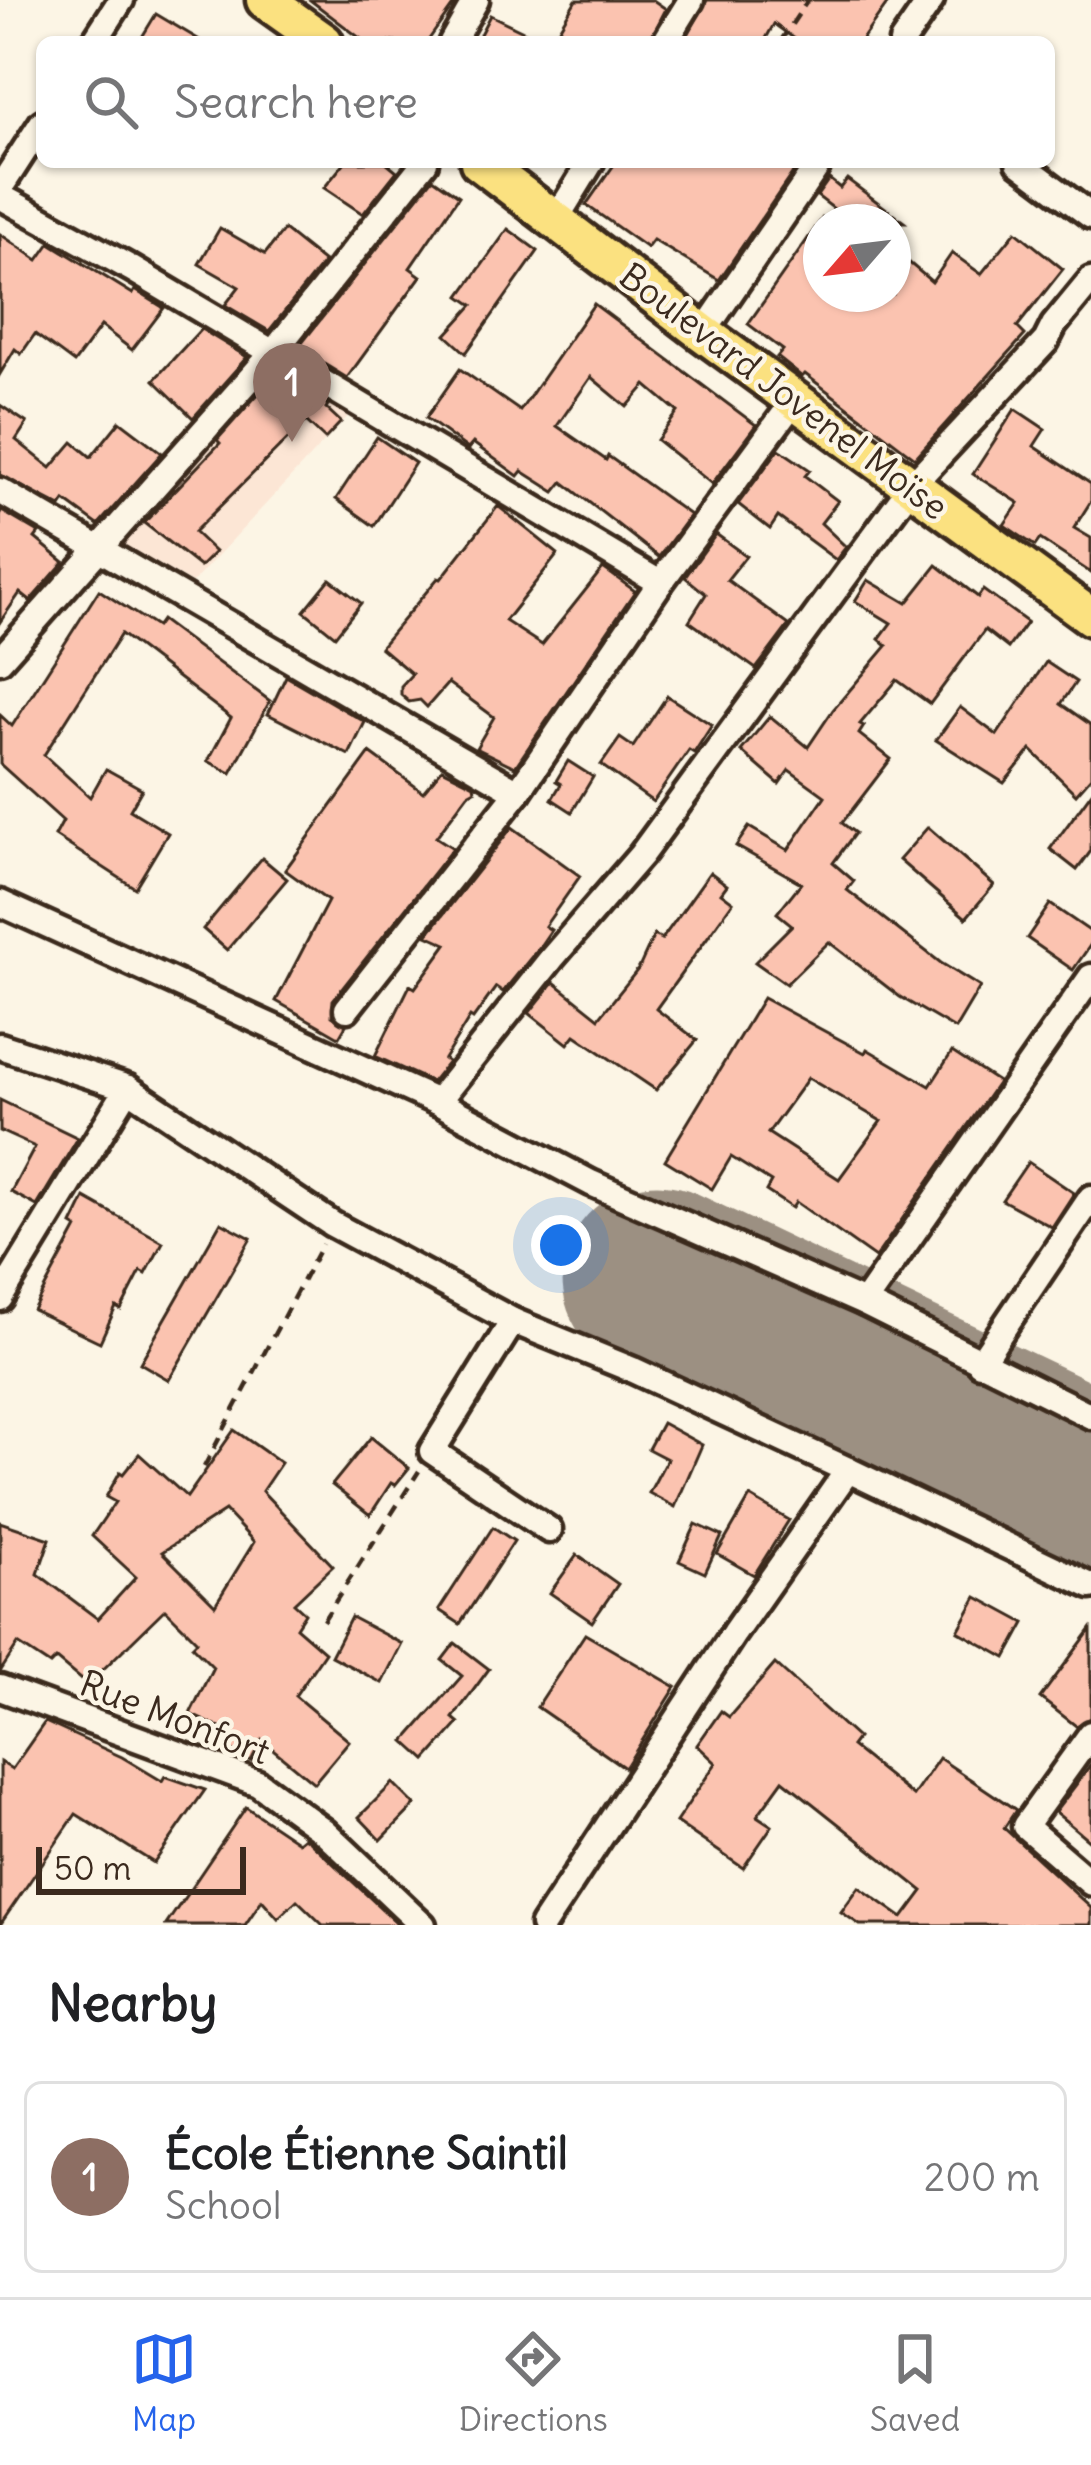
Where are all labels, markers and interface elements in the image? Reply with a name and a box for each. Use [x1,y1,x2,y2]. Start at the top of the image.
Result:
search box [36,36,1055,168]
icon: search [78,69,144,135]
text: Search here [174,74,418,130]
north arrow [803,204,911,312]
street label: Boulevard Jovenel Moïse [611,253,957,530]
pin: 1 [253,343,331,442]
your location [531,1215,591,1275]
street label: Rue Monfort [74,1661,276,1774]
scale bar [36,1841,246,1894]
text: 50 m [54,1847,131,1889]
text: Nearby [48,1971,217,2035]
text: École Étienne Saintil [165,2125,568,2181]
text: 1 [82,2153,98,2202]
text: 200 m [924,2153,1040,2202]
text: School [165,2181,282,2230]
tab: Map [131,2326,197,2440]
tab: Directions [459,2326,608,2440]
tab: Saved [870,2326,960,2440]

